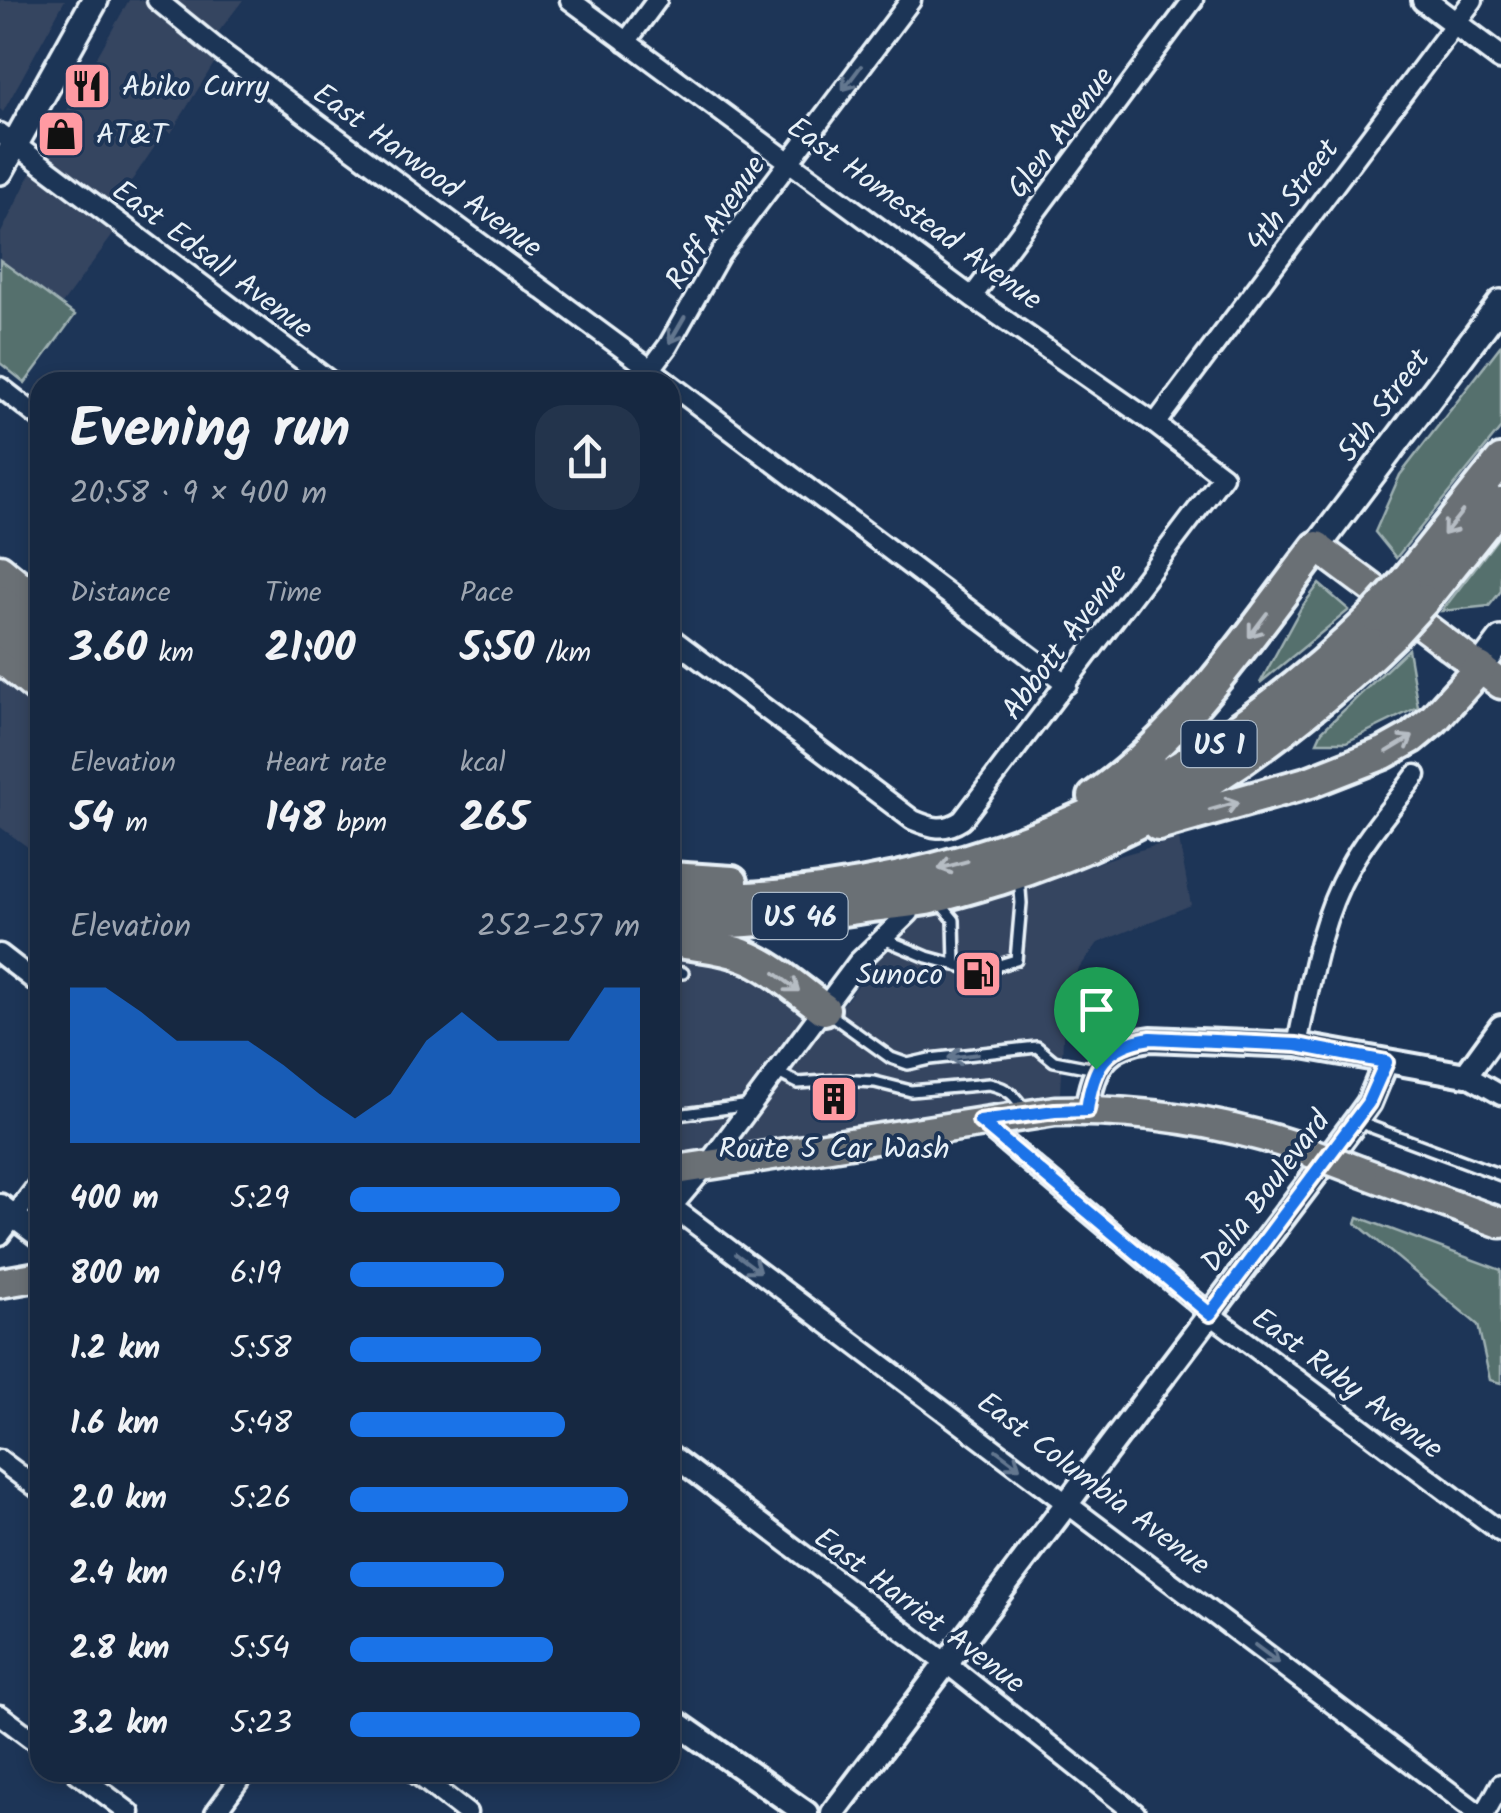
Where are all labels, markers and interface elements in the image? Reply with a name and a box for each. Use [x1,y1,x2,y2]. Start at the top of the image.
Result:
street label: Glen Avenue [996,57,1128,210]
restaurant icon: Abiko Curry [61,60,113,112]
place label: Abiko Curry [122,64,270,112]
one-way arrow [841,64,862,91]
street label: East Harwood Avenue [302,71,552,272]
street label: East Homestead Avenue [776,105,1052,324]
shop icon: AT&T [35,108,87,160]
place label: AT&T [96,112,170,160]
street label: 4th Street [1235,129,1353,263]
street label: Roff Avenue [654,146,780,300]
street label: East Edsall Avenue [101,168,323,353]
one-way arrow [667,315,687,344]
street label: 5th Street [1326,339,1444,473]
text: Evening run [70,388,350,475]
button: share [535,405,640,510]
text: 20:58 · 9 × 400 m [70,469,327,520]
one-way arrow [1443,509,1464,536]
street label: Abbott Avenue [990,553,1141,731]
text: Distance [70,571,171,616]
text: Time [265,571,322,616]
text: Pace [460,571,513,616]
one-way arrow [1247,611,1269,637]
text: 3.60 [70,616,147,683]
text: 21:00 [265,616,356,683]
text: 5:50 [460,616,534,683]
text: km [147,631,194,676]
text: /km [534,631,591,676]
road number: US 1 [1182,721,1256,767]
one-way arrow [1385,734,1414,754]
text: Elevation [70,741,176,786]
text: Heart rate [265,741,387,786]
text: kcal [460,741,506,786]
text: 54 [70,786,114,853]
text: 148 [265,786,325,853]
text: 265 [460,786,529,853]
one-way arrow [1208,796,1240,814]
text: m [114,801,148,846]
text: bpm [325,801,387,846]
one-way arrow [938,856,969,875]
road number: US 46 [752,893,848,939]
text: Elevation [70,902,191,953]
text: 252–257 m [477,902,640,953]
fuel station icon: Sunoco [952,948,1004,1000]
place label: Sunoco [856,952,943,1000]
pin [1054,967,1139,1070]
one-way arrow [773,971,800,992]
icon: arrive [1069,982,1124,1037]
one-way arrow [948,1047,980,1066]
building icon: Route 5 Car Wash [808,1073,860,1125]
street label: Delia Boulevard [1189,1100,1344,1284]
place label: Route 5 Car Wash [718,1126,950,1174]
text: 400 m [70,1174,159,1225]
text: 5:29 [230,1174,289,1225]
text: 800 m [70,1249,160,1300]
text: 6:19 [230,1249,281,1300]
one-way arrow [734,1253,761,1274]
street label: East Ruby Avenue [1240,1296,1453,1473]
text: 1.2 km [70,1324,160,1375]
text: 5:58 [230,1324,292,1375]
street label: East Columbia Avenue [966,1380,1220,1589]
text: 1.6 km [70,1399,159,1450]
text: 5:48 [230,1399,292,1450]
one-way arrow [994,1448,1021,1469]
text: 2.0 km [70,1474,167,1525]
text: 5:26 [230,1474,291,1525]
street label: East Harriet Avenue [803,1516,1035,1707]
text: 2.4 km [70,1549,168,1600]
text: 6:19 [230,1549,281,1600]
text: 2.8 km [70,1624,169,1675]
text: 5:54 [230,1624,290,1675]
one-way arrow [1253,1643,1280,1664]
text: 3.2 km [70,1699,168,1750]
text: 5:23 [230,1699,292,1750]

